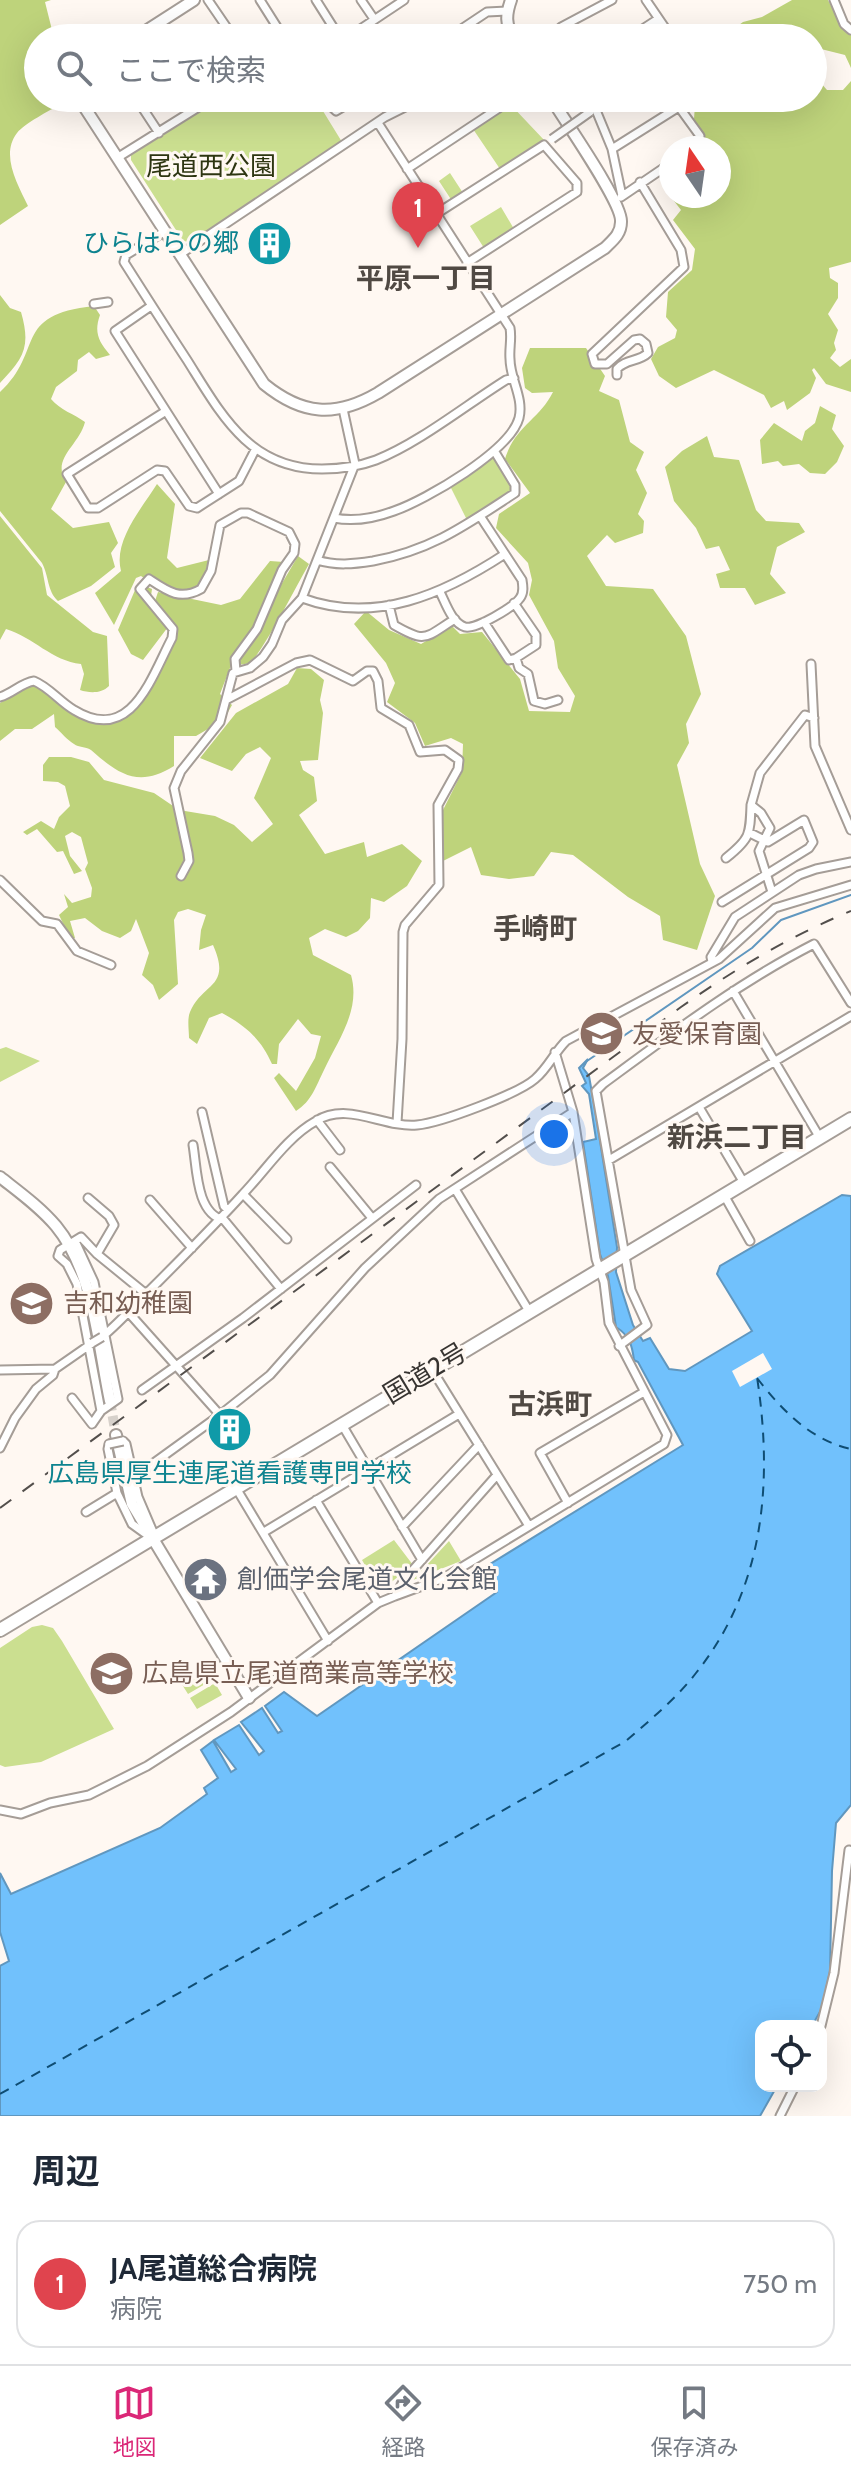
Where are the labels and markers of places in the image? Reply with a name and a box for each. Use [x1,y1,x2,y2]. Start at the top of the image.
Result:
pin: 1 [392,182,444,248]
building icon: ひらはらの郷 [246,219,294,267]
place label: ひらはらの郷 [83,227,239,259]
school or university icon: 友愛保育園 [577,1010,625,1058]
place label: 友愛保育園 [632,1018,762,1050]
school or university icon: 吉和幼稚園 [8,1279,56,1327]
place label: 吉和幼稚園 [63,1287,193,1319]
building icon: 広島県厚生連尾道看護専門学校 [206,1406,254,1454]
place label: 広島県厚生連尾道看護専門学校 [48,1457,412,1489]
temple icon: 創価学会尾道文化会館 [182,1555,230,1603]
place label: 創価学会尾道文化会館 [237,1563,497,1595]
school or university icon: 広島県立尾道商業高等学校 [87,1649,135,1697]
place label: 広島県立尾道商業高等学校 [142,1657,454,1689]

